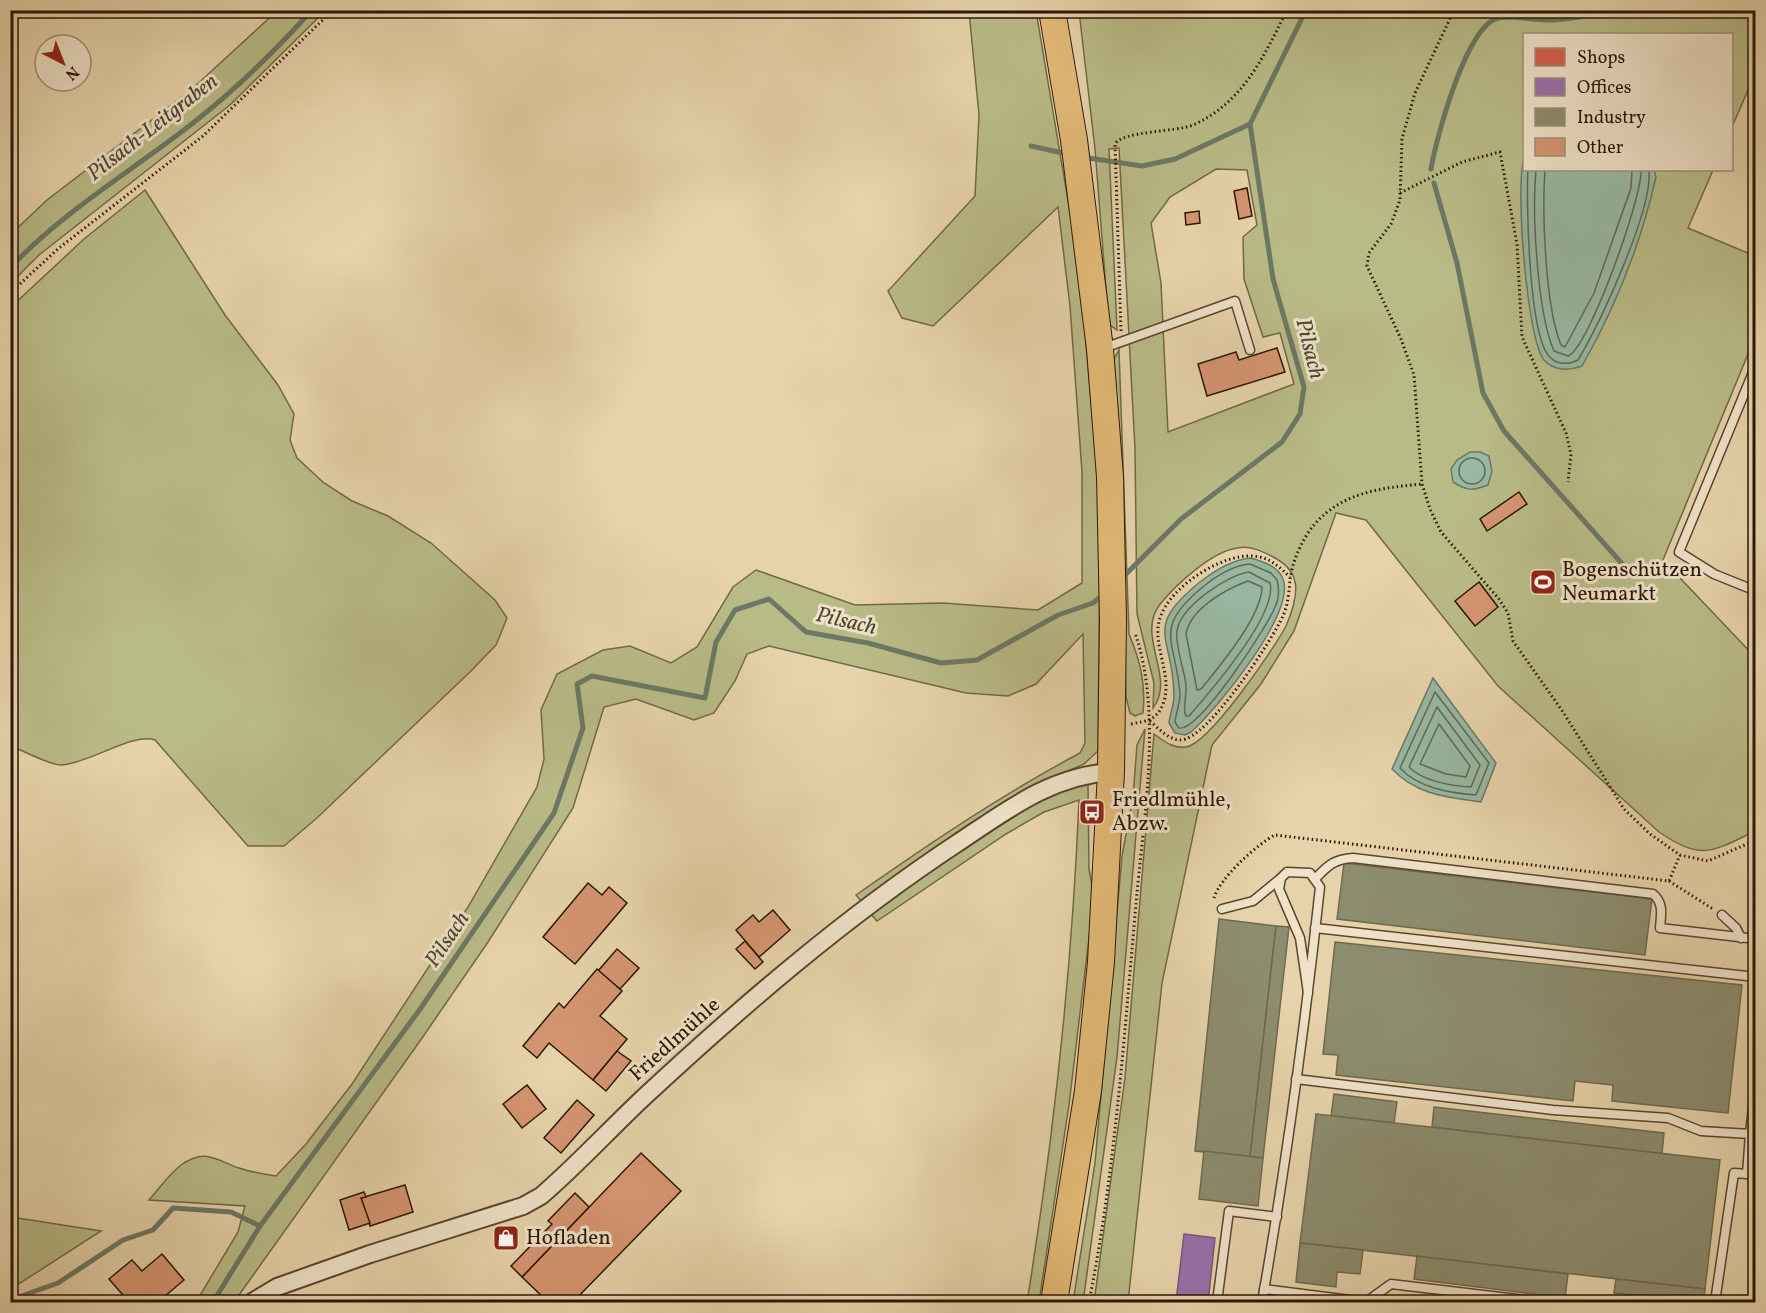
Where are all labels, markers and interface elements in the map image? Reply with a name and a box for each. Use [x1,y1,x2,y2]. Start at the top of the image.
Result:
north arrow [33,33,93,93]
legend [1523,33,1733,171]
text: Shops [1577,46,1625,71]
text: N [60,61,83,85]
water label: Pilsach-Leitgraben [81,67,225,189]
text: Offices [1577,76,1632,101]
text: Industry [1577,106,1646,131]
text: Other [1577,136,1624,161]
water label: Pilsach [1287,316,1331,383]
place label: Bogenschützen Neumarkt [1562,556,1702,609]
sports icon: Bogenschützen Neumarkt [1528,567,1558,597]
water label: Pilsach [813,600,879,644]
place label: Friedlmühle, Abzw. [1112,786,1231,839]
bus stop icon: Friedlmühle, Abzw. [1077,797,1107,827]
water label: Pilsach [418,906,478,974]
street label: Friedlmühle [623,991,727,1089]
shop icon: Hofladen [491,1223,521,1253]
place label: Hofladen [526,1224,611,1253]

